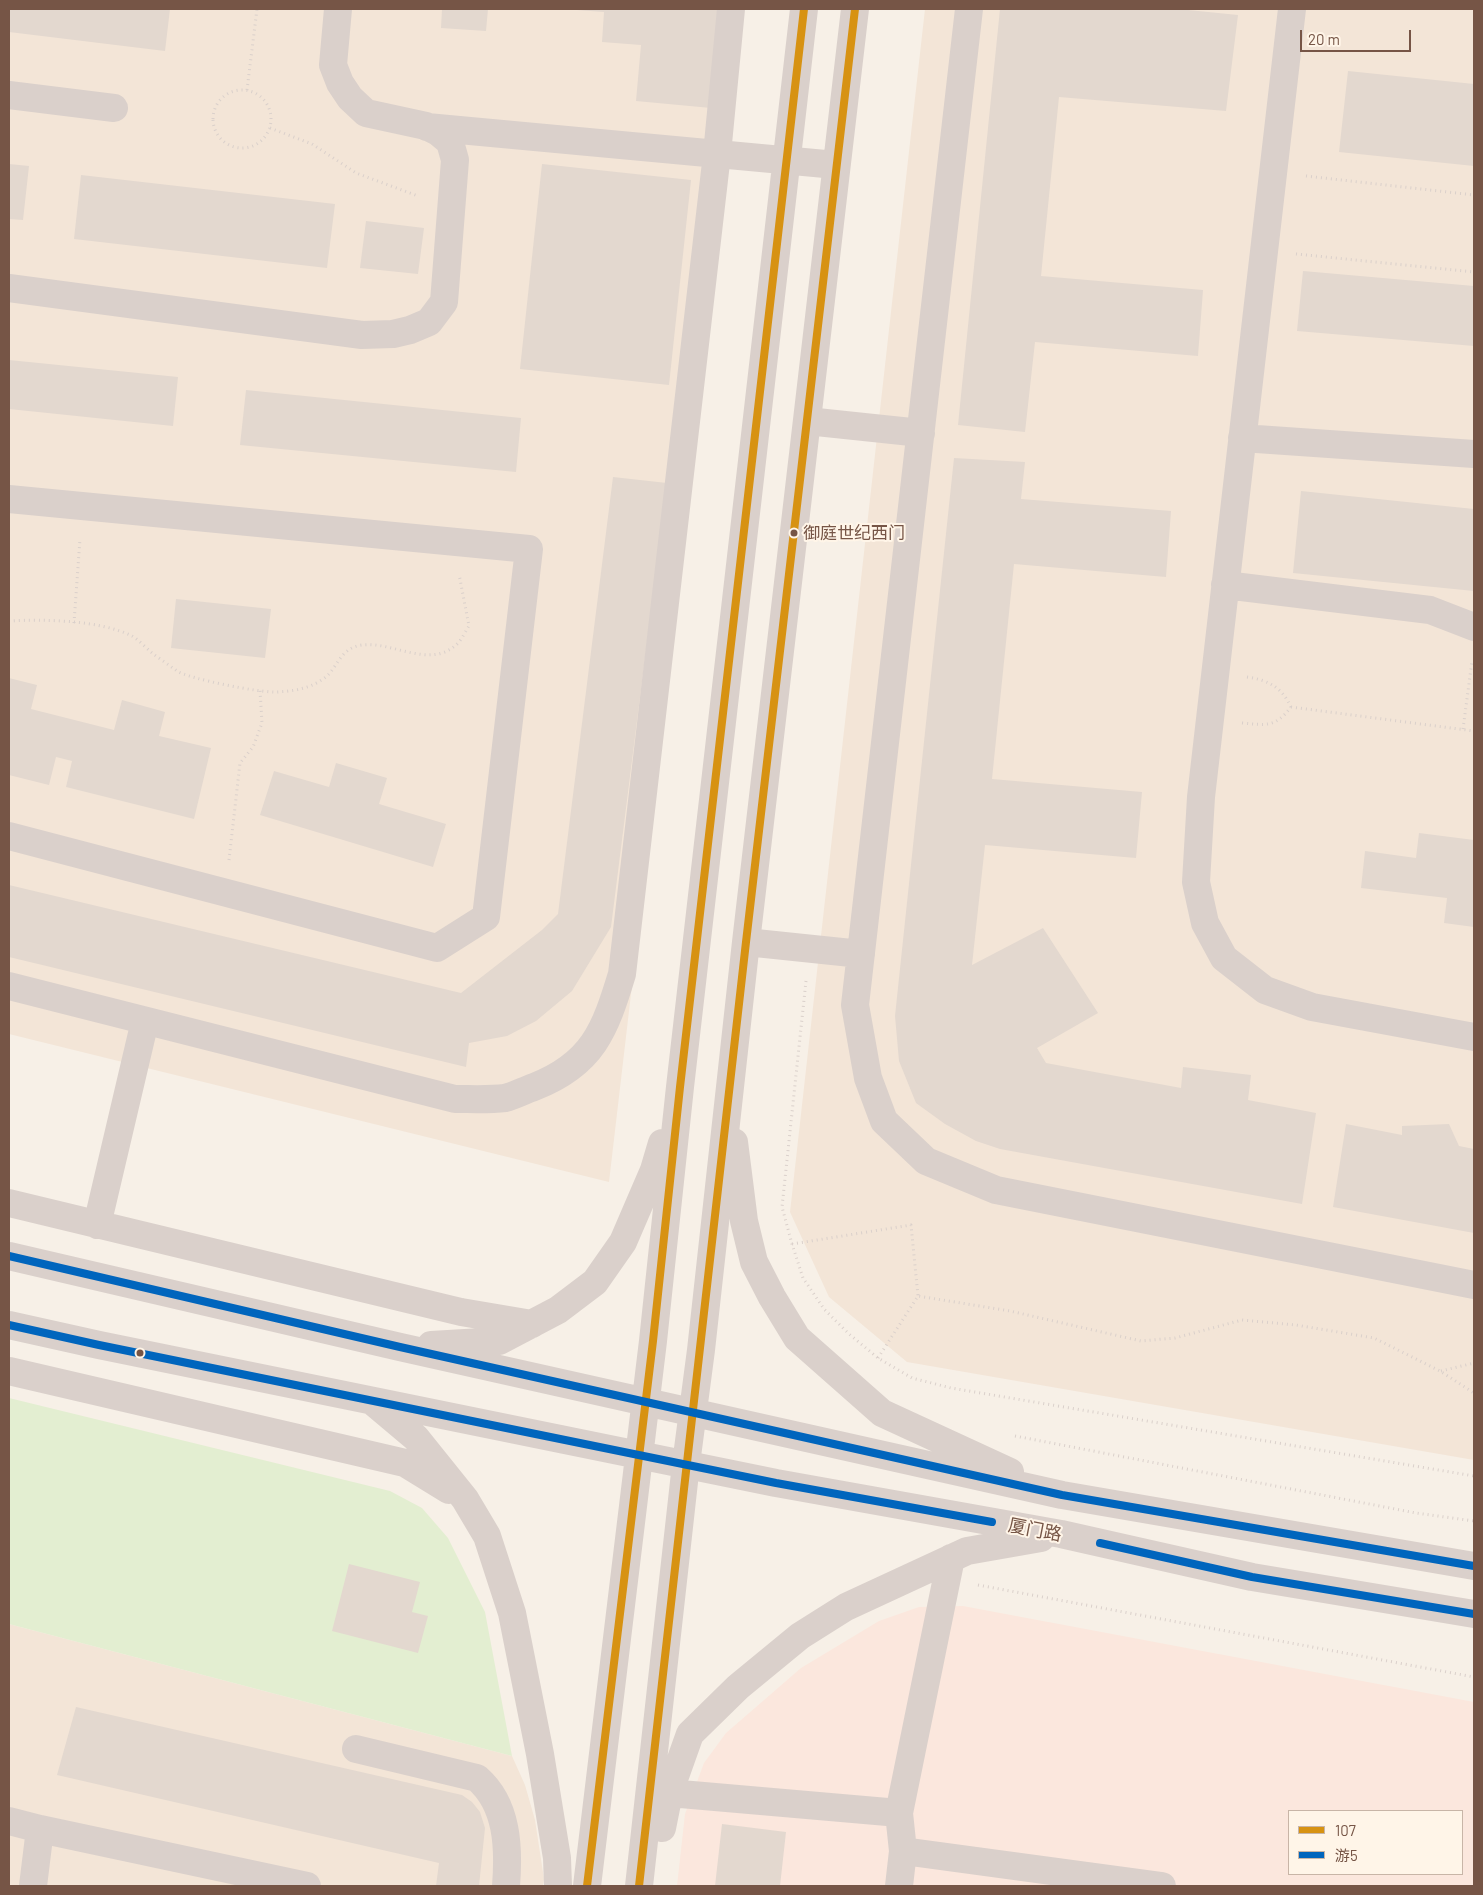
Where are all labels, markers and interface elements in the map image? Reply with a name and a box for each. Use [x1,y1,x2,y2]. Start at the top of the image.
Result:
scale bar [1303,20,1414,52]
text: 20 m [1308,30,1340,48]
place label: 御庭世纪西门 [803,523,905,543]
marker: 御庭世纪西门 [789,528,799,538]
unlabelled marker [135,1348,145,1358]
street label: 厦门路 [1006,1514,1064,1546]
legend [1288,1810,1463,1875]
text: 107 [1335,1821,1356,1839]
text: 游5 [1335,1846,1358,1864]

